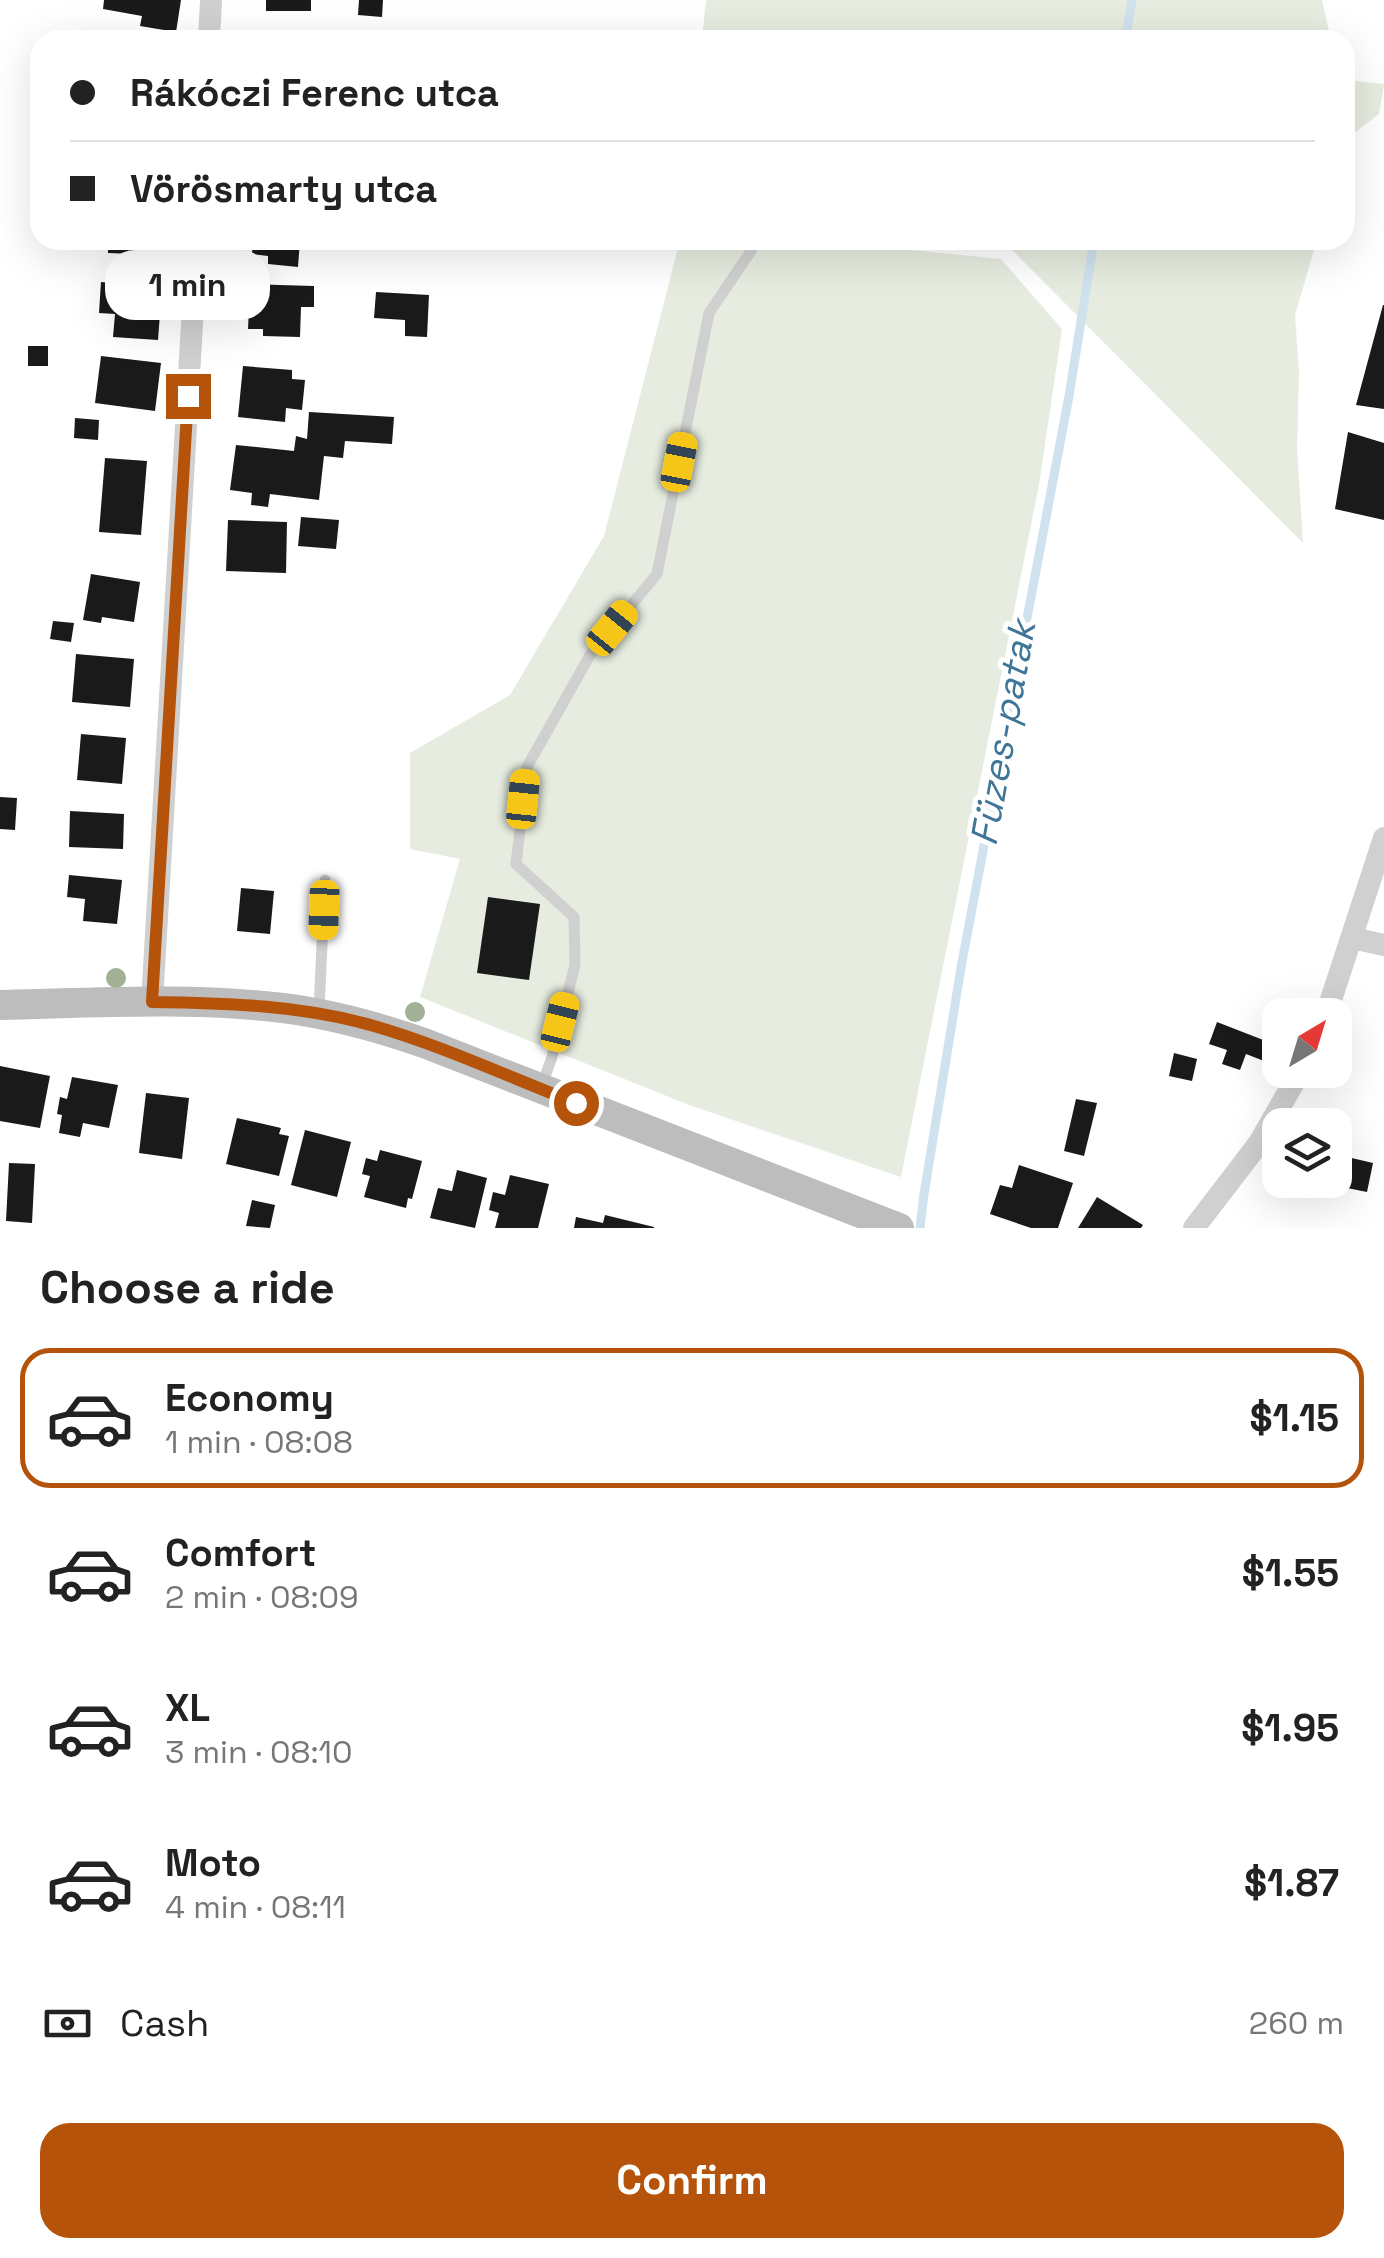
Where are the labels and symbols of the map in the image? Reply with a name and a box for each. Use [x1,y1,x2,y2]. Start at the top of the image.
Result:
callout: 1 min [106,251,270,321]
route end [166,374,211,419]
car [659,430,699,494]
car [581,595,643,661]
water label: Füzes-patak [960,612,1047,849]
car [505,768,541,830]
car [308,879,340,941]
car [538,989,582,1055]
north arrow [1262,998,1352,1088]
route start [554,1081,599,1126]

